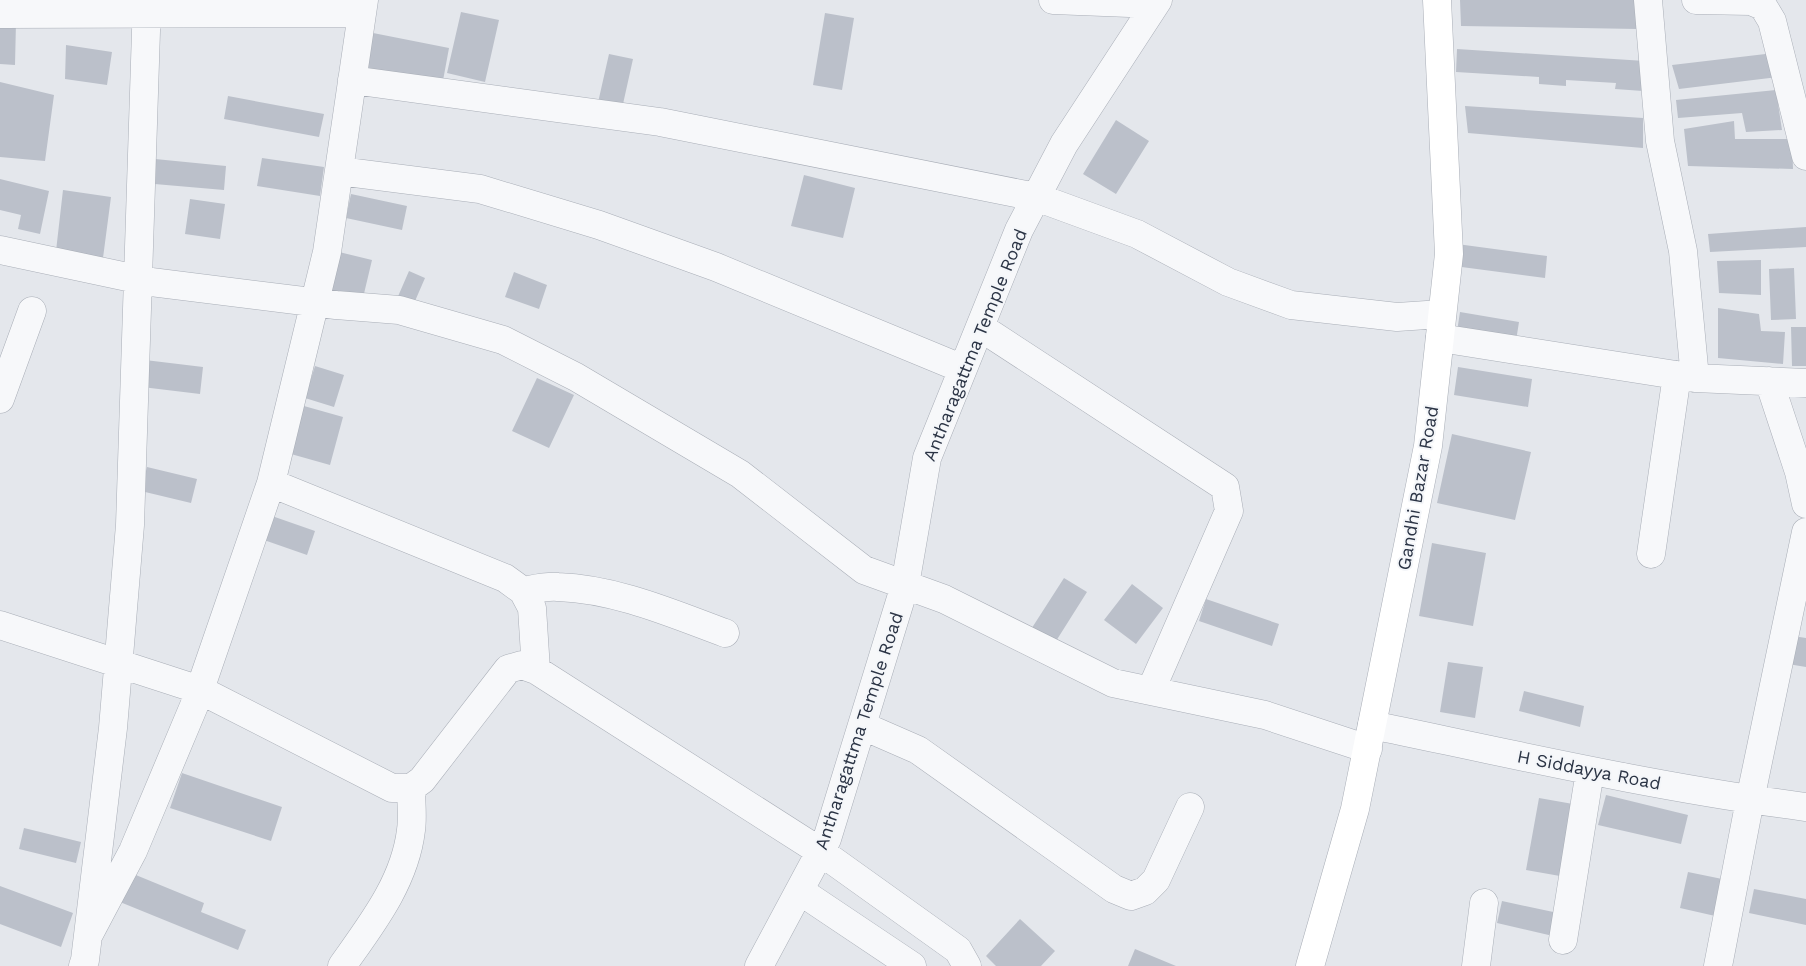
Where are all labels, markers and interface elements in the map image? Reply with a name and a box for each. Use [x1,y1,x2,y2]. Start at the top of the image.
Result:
street label: Antharagattma Temple Road [918,226,1031,464]
street label: Gandhi Bazar Road [1393,404,1442,572]
street label: Antharagattma Temple Road [810,609,907,852]
street label: H Siddayya Road [1515,745,1663,794]

